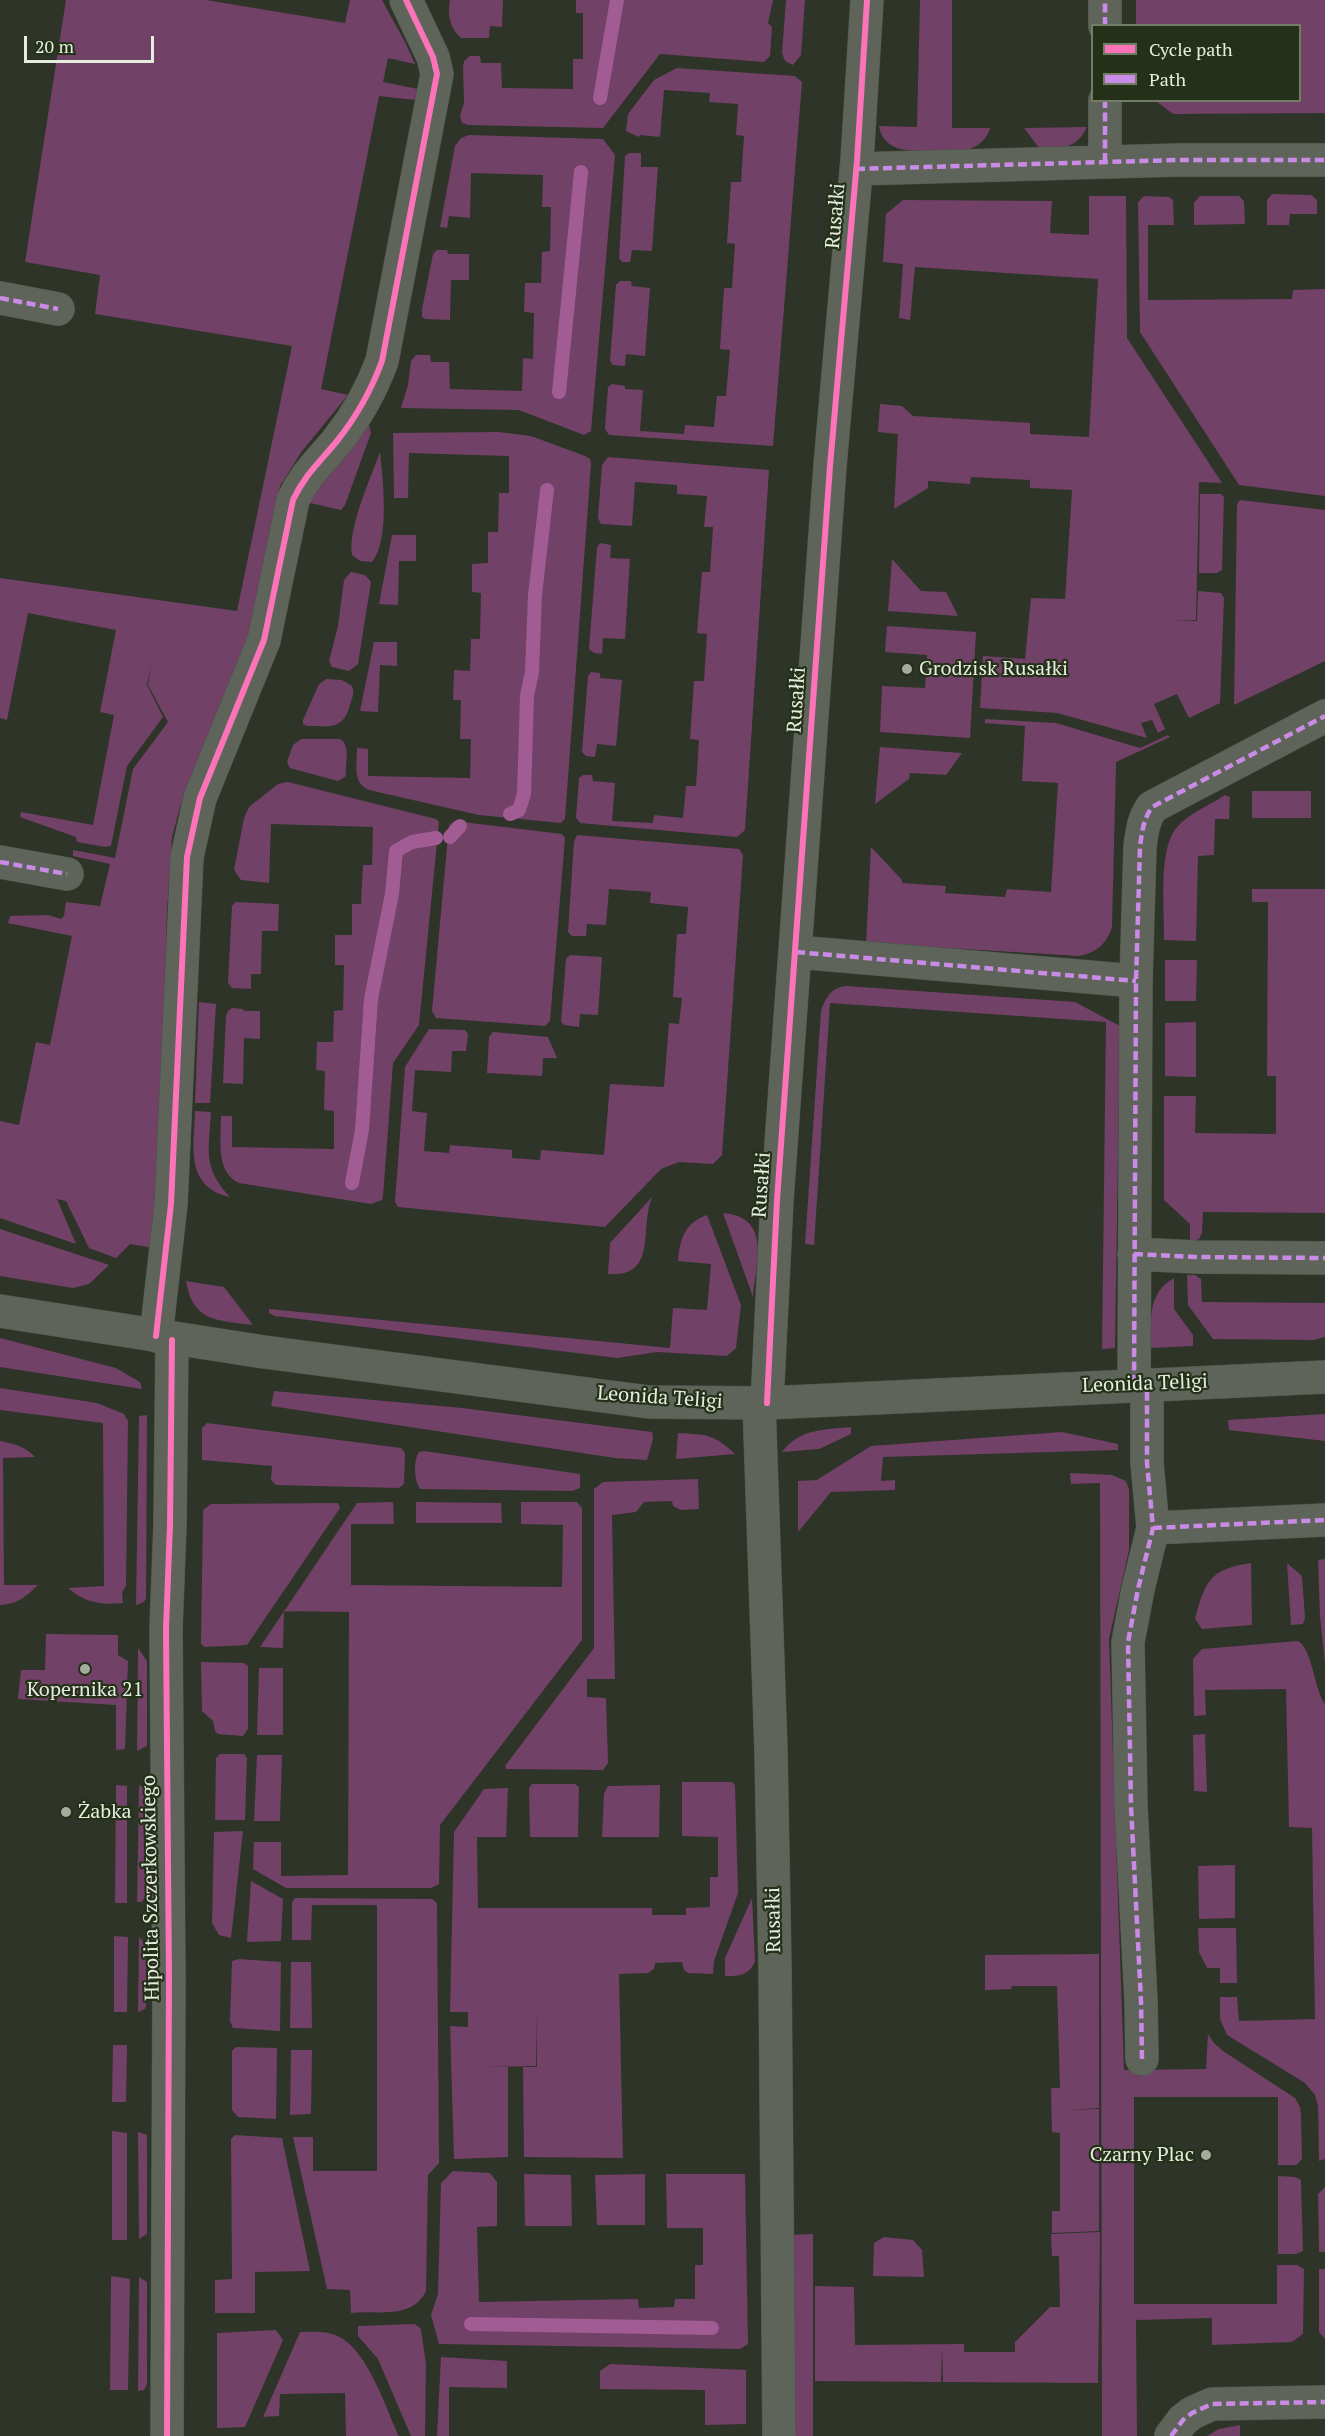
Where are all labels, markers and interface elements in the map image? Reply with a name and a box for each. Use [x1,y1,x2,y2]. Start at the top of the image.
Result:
scale bar [27,24,158,62]
legend [1091,24,1301,102]
text: 20 m [35,34,74,58]
text: Cycle path [1149,37,1233,61]
text: Path [1149,67,1186,91]
street label: Rusałki [821,182,851,250]
place label: Grodzisk Rusałki [919,657,1068,681]
marker: Grodzisk Rusałki [900,662,914,676]
street label: Rusałki [783,666,811,734]
street label: Rusałki [748,1151,776,1219]
street label: Leonida Teligi [1082,1370,1208,1398]
street label: Leonida Teligi [596,1382,724,1414]
marker: Kopernika 21 [78,1662,92,1676]
place label: Kopernika 21 [27,1678,143,1702]
street label: Hipolita Szczerkowskiego [137,1775,165,2001]
place label: Żabka [78,1800,132,1824]
marker: Żabka [59,1805,73,1819]
street label: Rusałki [761,1887,787,1953]
place label: Czarny Plac [1090,2143,1194,2167]
marker: Czarny Plac [1199,2148,1213,2162]

